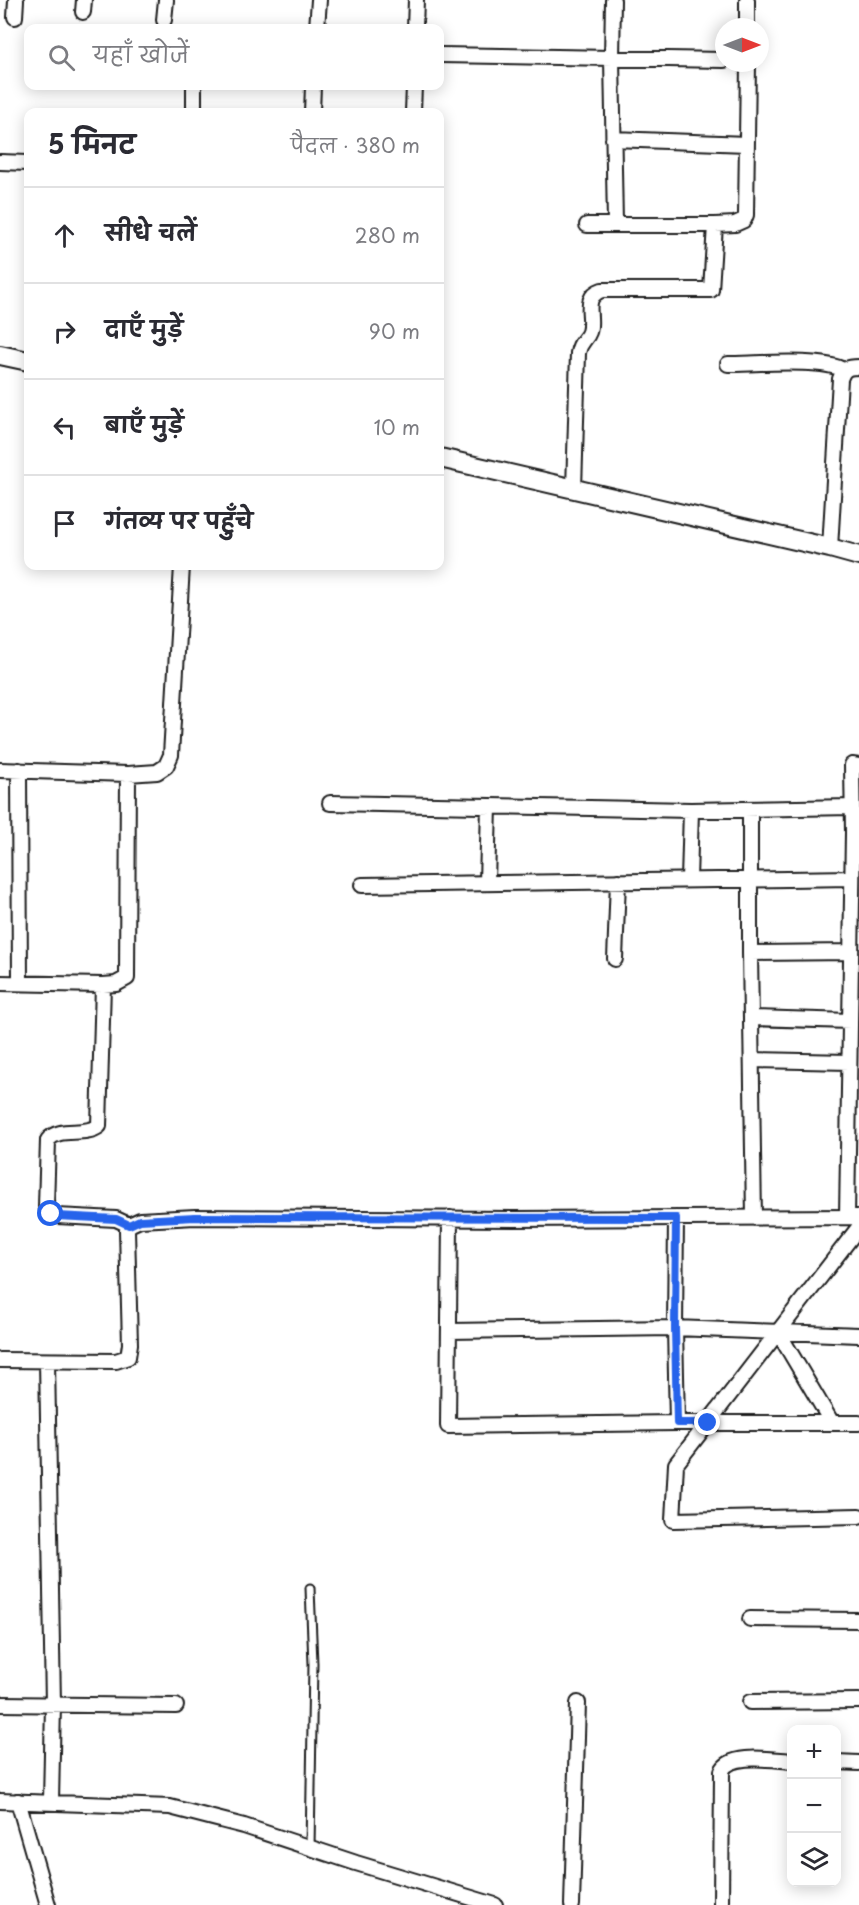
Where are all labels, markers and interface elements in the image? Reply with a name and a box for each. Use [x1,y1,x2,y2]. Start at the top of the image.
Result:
north arrow [715,18,769,72]
search box [24,24,444,90]
text: यहाँ खोजें [93,37,189,70]
icon: search [45,41,78,74]
text: 5 मिनट [48,124,136,163]
text: पैदल · 380 m [291,130,420,160]
text: सीधे चलें [105,215,197,248]
icon: ahead [48,219,81,252]
text: 280 m [355,220,420,250]
text: दाएँ मुड़ें [105,311,183,344]
icon: right [48,315,81,348]
text: 90 m [369,316,420,346]
text: बाएँ मुड़ें [105,407,184,440]
icon: left [48,411,81,444]
text: 10 m [373,412,420,442]
text: गंतव्य पर पहुँचे [105,503,253,536]
icon: arrive [48,507,81,540]
route start [37,1200,63,1226]
route end [694,1409,720,1435]
map controls [787,1725,841,1887]
button: + [787,1725,841,1779]
button: − [787,1779,841,1833]
button: layers [787,1833,841,1887]

